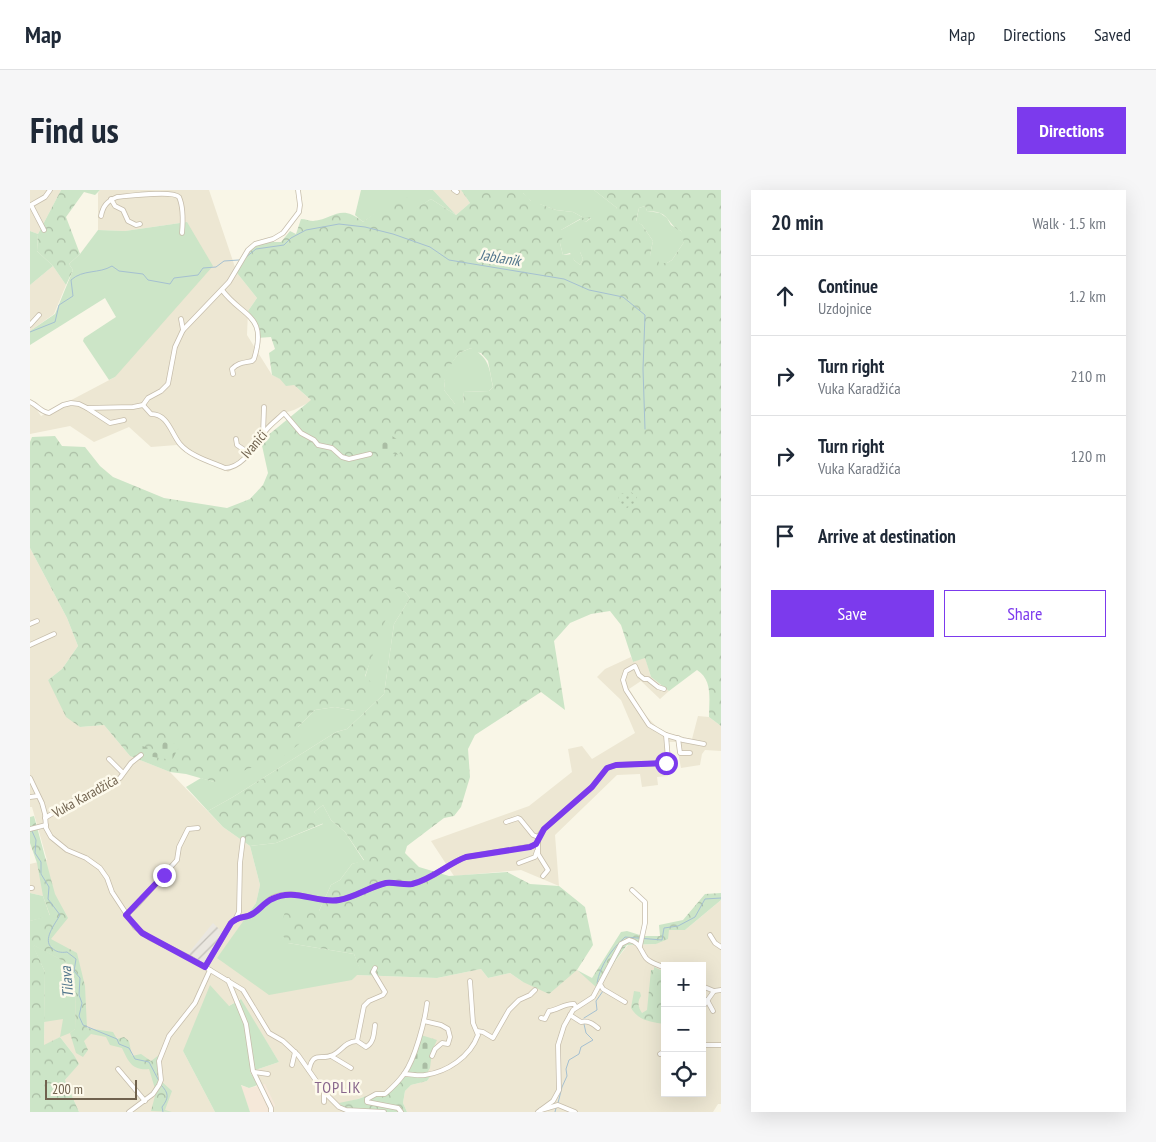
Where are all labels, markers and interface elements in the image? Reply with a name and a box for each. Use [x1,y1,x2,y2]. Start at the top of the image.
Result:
text: Map [25,19,62,50]
text: Map [949,23,975,46]
text: Directions [1003,23,1066,46]
text: Saved [1094,23,1131,46]
text: Find us [30,107,119,153]
button: Directions [1017,107,1126,154]
text: 20 min [771,209,823,236]
text: Walk · 1.5 km [1032,213,1106,233]
water label: Jablanik [477,245,524,270]
text: Continue [818,274,878,298]
icon: ahead [771,282,799,310]
text: 1.2 km [1069,286,1106,306]
text: Uzdojnice [818,298,872,318]
text: Turn right [818,354,884,378]
icon: right [771,362,799,390]
text: 210 m [1071,366,1106,386]
text: Vuka Karadžića [818,378,901,398]
street label: Ivanići [237,426,271,462]
text: Turn right [818,434,884,458]
icon: right [771,442,799,470]
text: 120 m [1071,446,1106,466]
text: Vuka Karadžića [818,458,901,478]
icon: arrive [771,522,799,550]
text: Arrive at destination [818,524,956,548]
button: Save [771,590,934,637]
button: Share [944,590,1106,637]
route start [655,752,678,775]
street label: Vuka Karadžića [48,771,121,822]
route end [153,864,176,887]
map controls [661,962,706,1097]
button: + [661,962,706,1007]
water label: Tilava [56,965,77,998]
button: − [661,1007,706,1052]
button: locate [661,1052,706,1097]
scale bar [45,1077,138,1100]
district label: TOPLIK [315,1077,361,1097]
text: 200 m [52,1080,83,1098]

